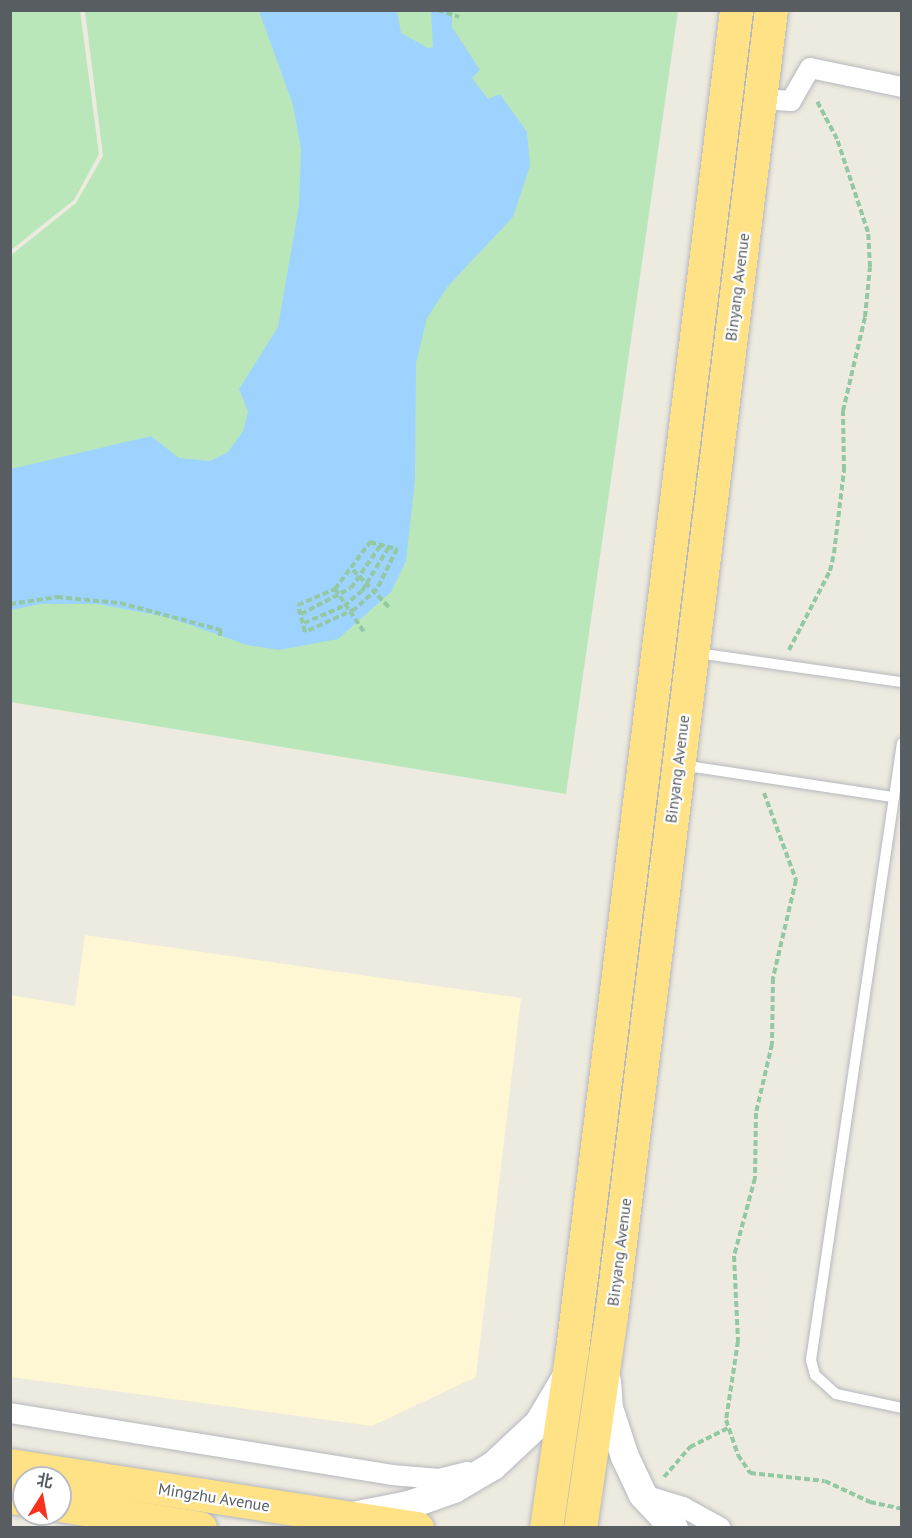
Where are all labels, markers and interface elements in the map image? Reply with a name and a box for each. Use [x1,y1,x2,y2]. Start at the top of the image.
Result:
street label: Binyang Avenue [721,232,753,342]
street label: Binyang Avenue [661,714,693,824]
street label: Binyang Avenue [603,1197,635,1307]
north arrow [12,1466,72,1526]
text: 北 [35,1469,55,1492]
street label: Mingzhu Avenue [157,1479,271,1515]

